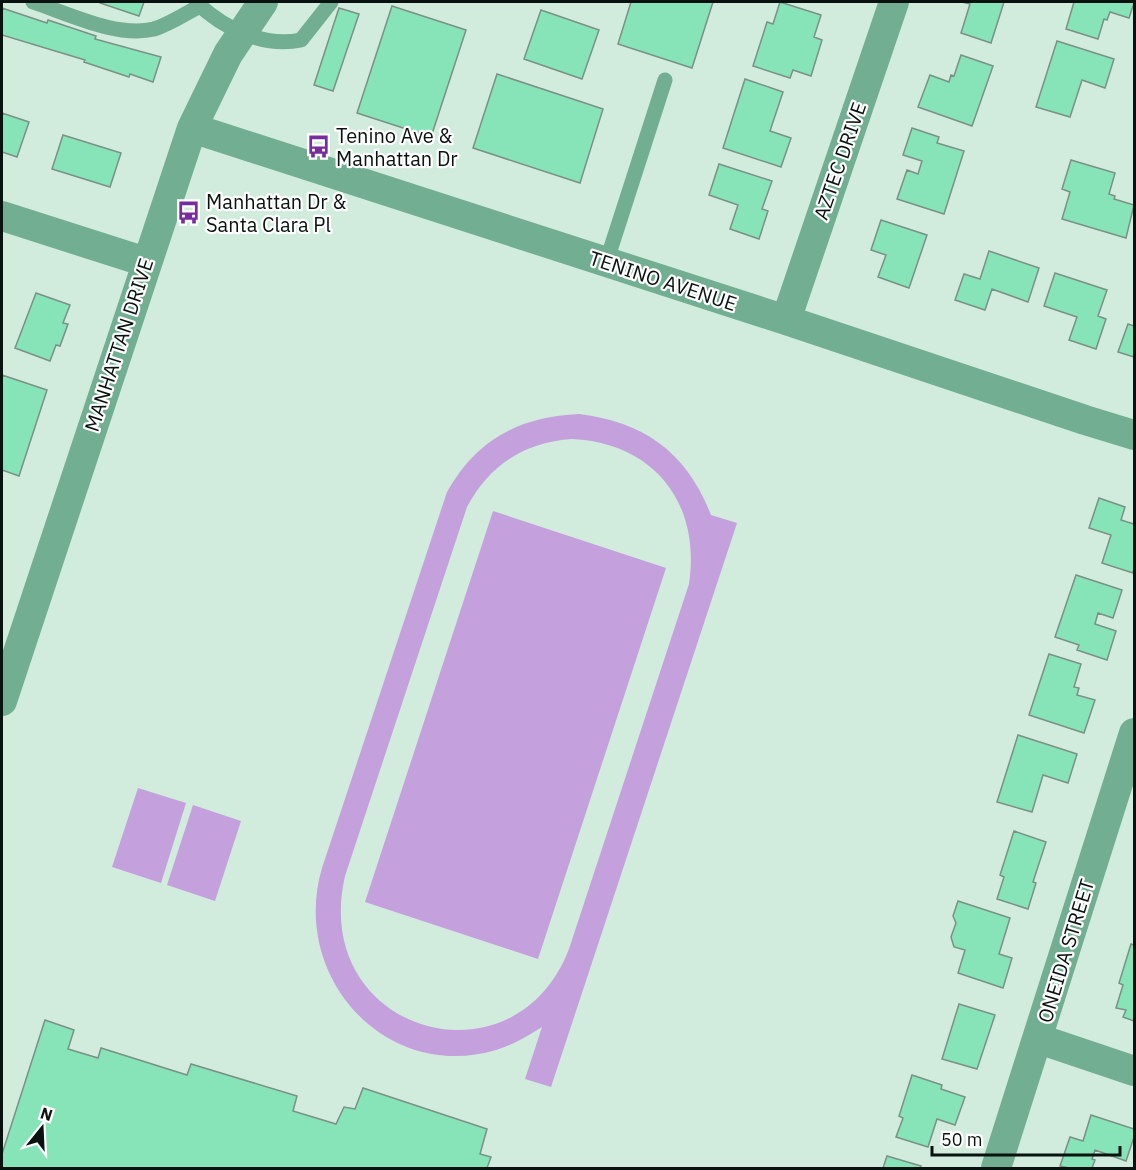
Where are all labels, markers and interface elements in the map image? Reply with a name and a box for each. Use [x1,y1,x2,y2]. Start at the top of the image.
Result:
street label: AZTEC DRIVE [807,98,872,223]
place label: Tenino Ave & Manhattan Dr [336,122,458,172]
bus stop icon: Tenino Ave & Manhattan Dr [305,134,331,160]
place label: Manhattan Dr & Santa Clara Pl [206,188,346,238]
bus stop icon: Manhattan Dr & Santa Clara Pl [175,200,201,226]
street label: TENINO AVENUE [586,244,740,317]
street label: MANHATTAN DRIVE [78,255,159,435]
street label: ONEIDA STREET [1031,876,1100,1026]
north arrow [12,1098,72,1158]
text: N [38,1102,55,1125]
scale bar [932,1119,1120,1157]
text: 50 m [941,1128,983,1151]

